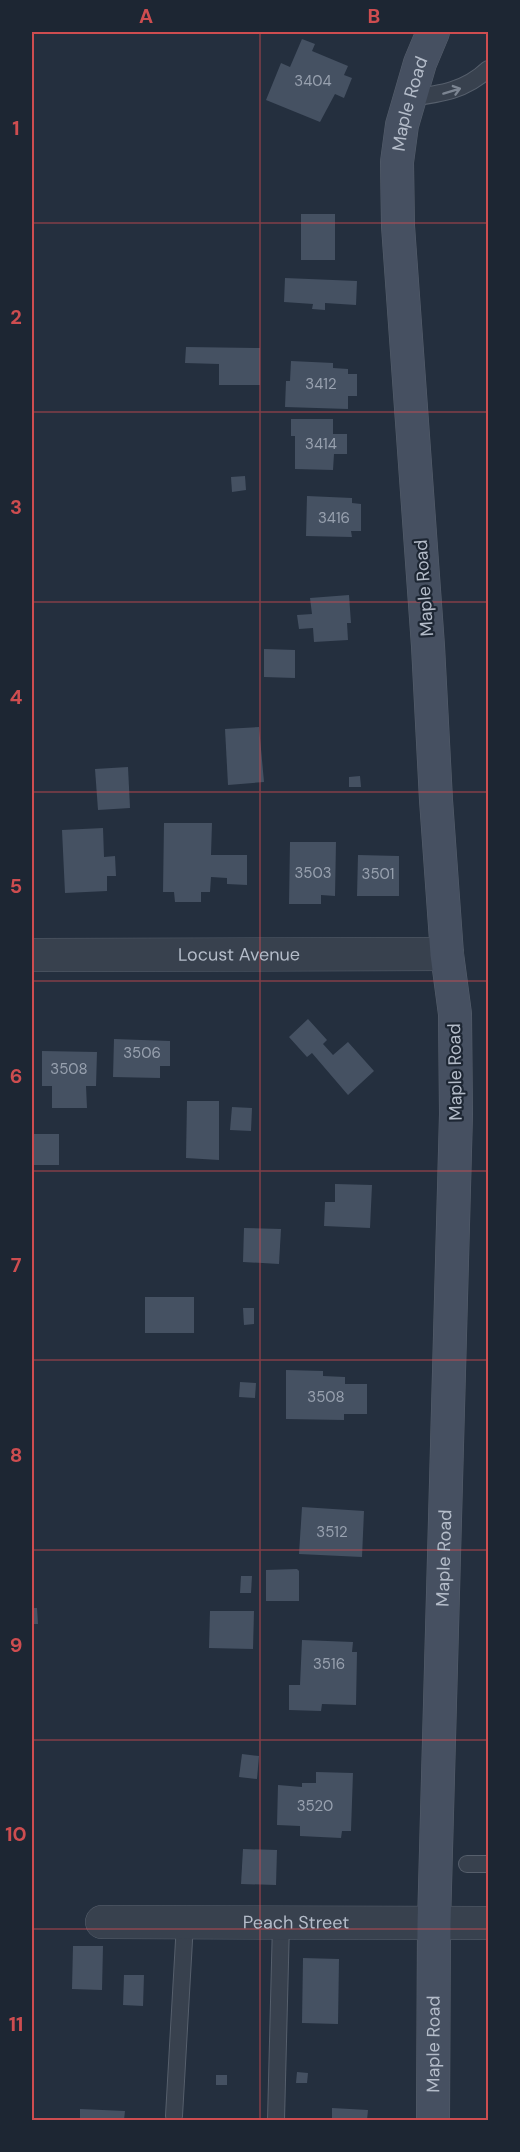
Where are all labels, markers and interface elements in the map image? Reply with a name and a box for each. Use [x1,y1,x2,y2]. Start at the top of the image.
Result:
text: A [139,3,153,29]
text: B [368,3,380,29]
street label: Maple Road [387,53,433,153]
house number: 3404 [294,71,332,91]
one-way arrow [442,85,461,96]
text: 1 [12,115,20,141]
text: 2 [10,304,22,330]
house number: 3412 [305,374,337,394]
house number: 3414 [305,434,337,454]
text: 3 [10,494,22,520]
house number: 3416 [318,508,350,528]
street label: Maple Road [409,539,439,637]
text: 4 [10,684,23,710]
house number: 3503 [294,863,332,883]
house number: 3501 [362,864,394,884]
text: 5 [10,873,22,899]
street label: Locust Avenue [178,942,300,967]
street label: Maple Road [442,1023,468,1121]
house number: 3506 [123,1043,161,1063]
house number: 3508 [50,1059,88,1079]
text: 6 [10,1063,22,1089]
text: 7 [11,1252,22,1278]
house number: 3508 [307,1387,345,1407]
text: 8 [10,1442,22,1468]
street label: Maple Road [431,1509,457,1607]
house number: 3512 [316,1522,348,1542]
text: 9 [10,1632,22,1658]
house number: 3516 [313,1654,345,1674]
house number: 3520 [297,1796,333,1816]
text: 10 [5,1821,27,1847]
street label: Peach Street [243,1910,349,1935]
street label: Maple Road [421,1995,446,2093]
text: 11 [9,2011,23,2037]

